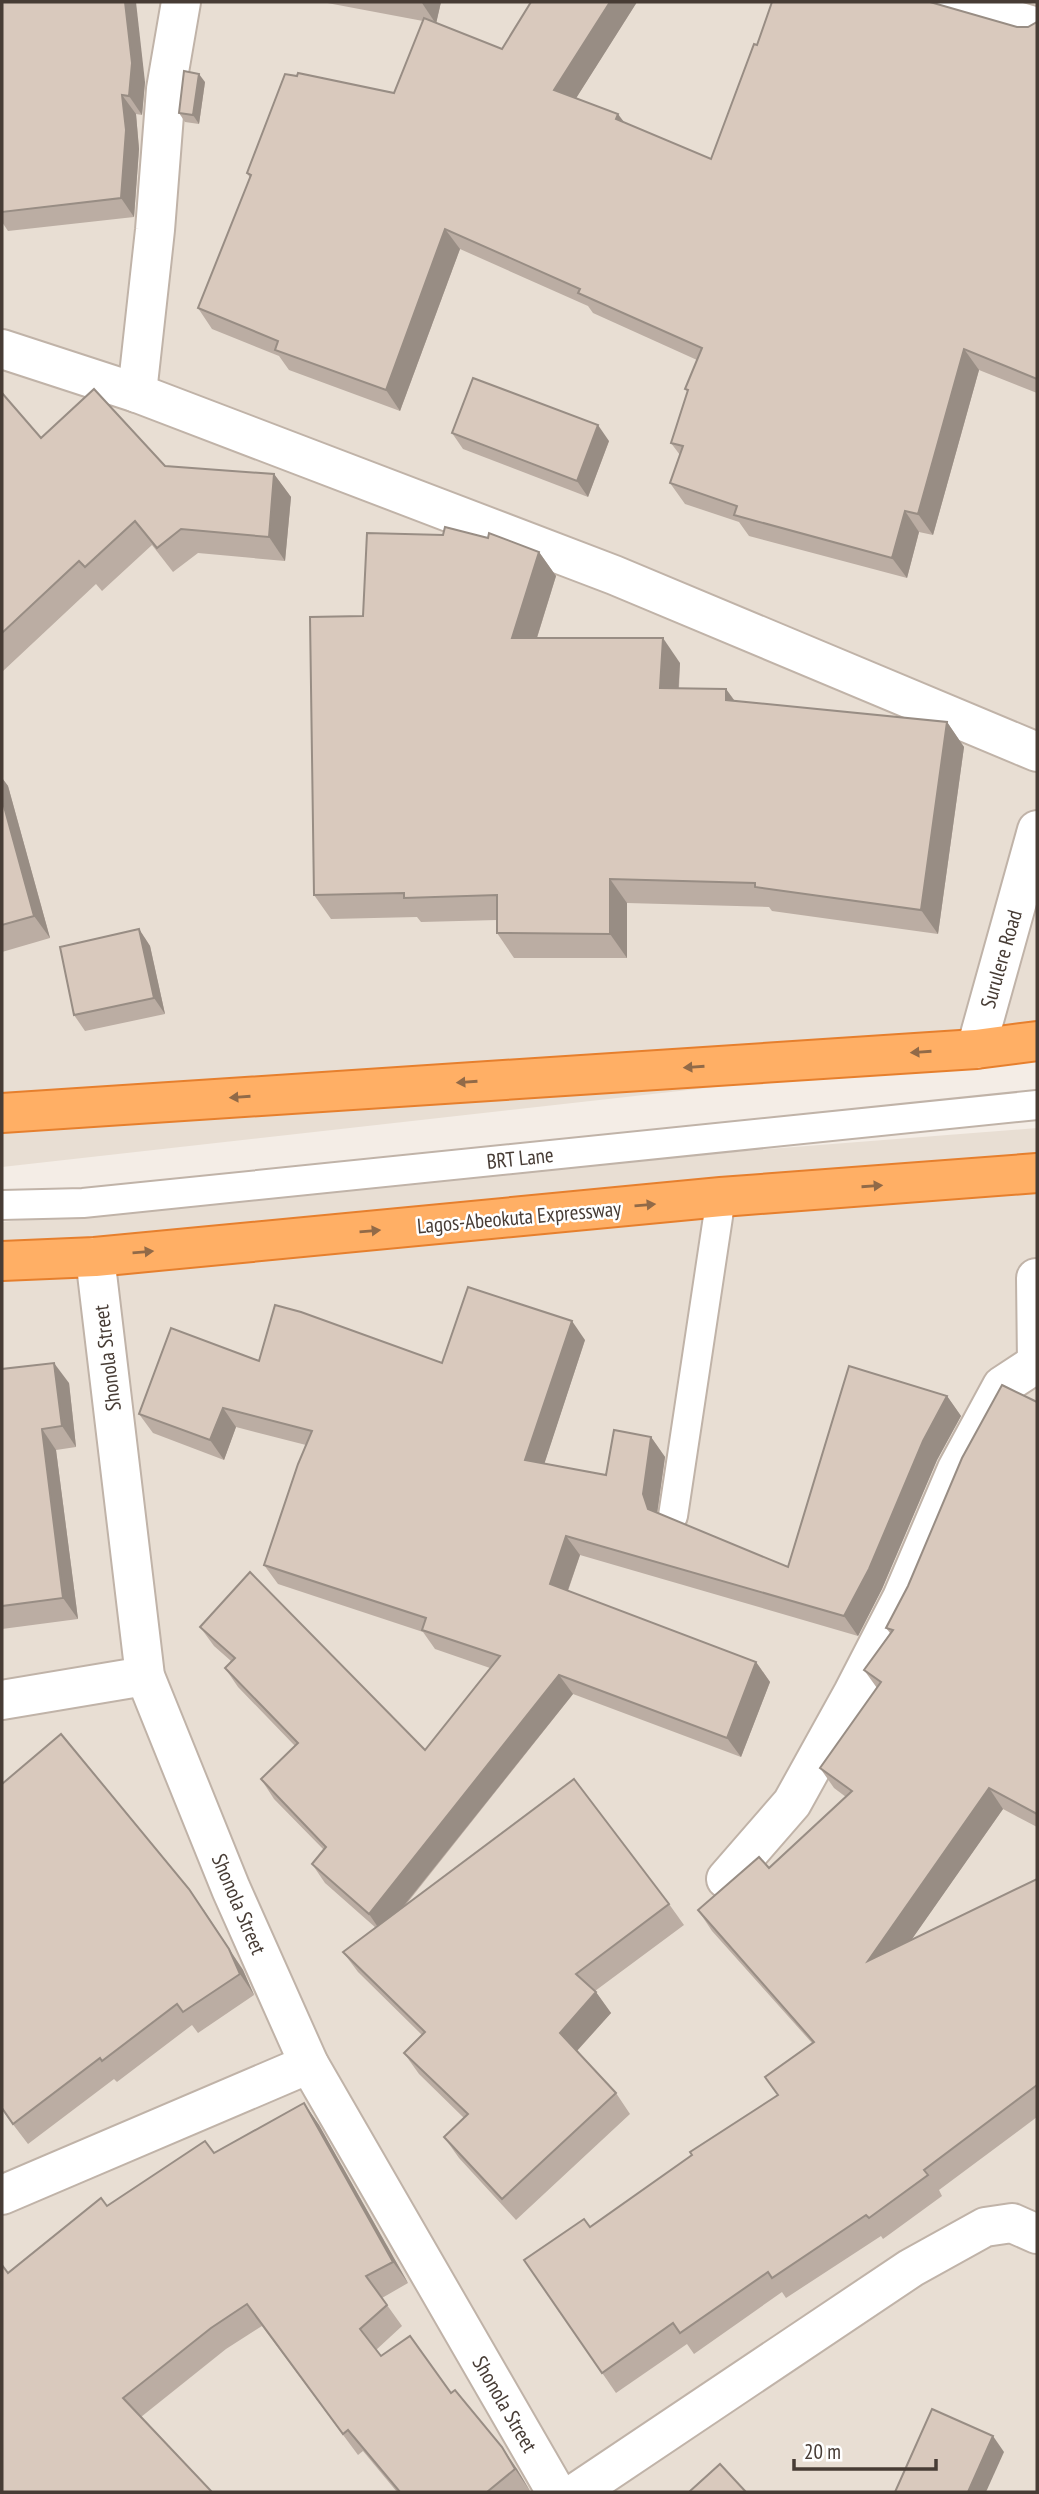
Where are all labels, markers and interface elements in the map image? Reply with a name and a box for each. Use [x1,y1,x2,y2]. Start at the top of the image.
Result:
street label: Surulere Road [974,907,1028,1011]
one-way arrow [909,1047,931,1058]
one-way arrow [682,1062,704,1073]
one-way arrow [455,1077,477,1088]
one-way arrow [228,1092,250,1103]
street label: BRT Lane [485,1141,555,1175]
one-way arrow [861,1180,883,1191]
street label: Lagos-Abeokuta Expressway [416,1195,622,1239]
one-way arrow [634,1199,656,1210]
one-way arrow [359,1225,381,1236]
one-way arrow [132,1246,154,1257]
street label: Shonola Street [87,1303,127,1413]
street label: Shonola Street [206,1850,272,1959]
street label: Shonola Street [467,2351,544,2457]
scale bar [794,2428,936,2472]
text: 20 m [804,2438,841,2465]

